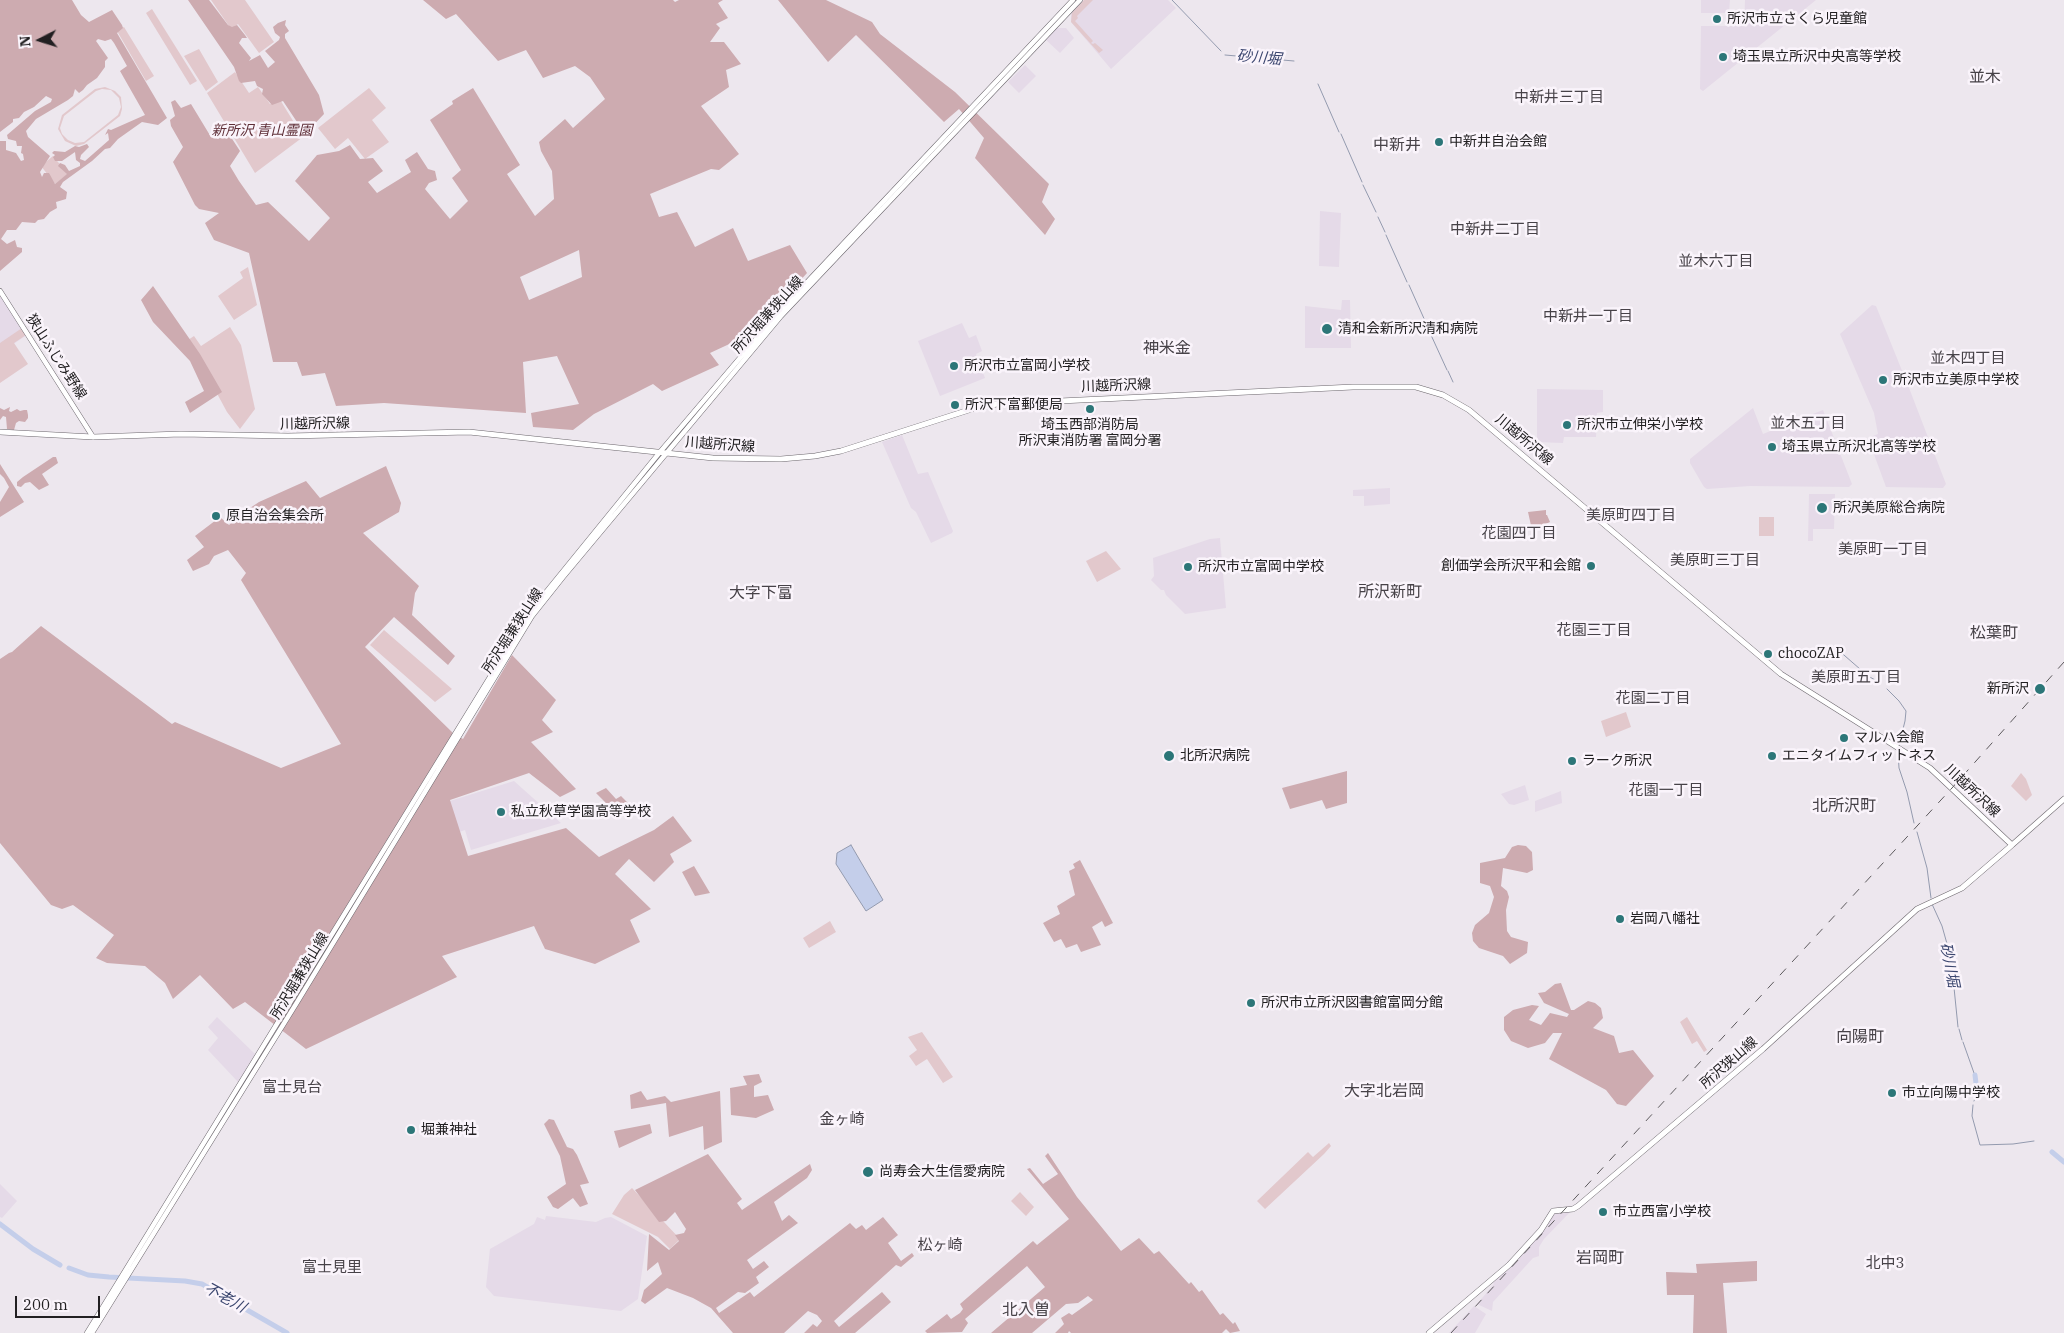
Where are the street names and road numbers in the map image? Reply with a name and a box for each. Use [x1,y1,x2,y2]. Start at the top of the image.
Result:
street label: 所沢堀兼狭山線 [729,273,807,357]
street label: 狭山ふじみ野線 [22,311,90,403]
street label: 川越所沢線 [1081,376,1151,396]
street label: 川越所沢線 [1492,411,1556,469]
street label: 川越所沢線 [280,415,350,433]
street label: 川越所沢線 [684,434,756,456]
street label: 所沢堀兼狭山線 [479,585,547,677]
street label: 川越所沢線 [1941,761,2003,821]
street label: 所沢堀兼狭山線 [268,930,332,1022]
street label: 所沢狭山線 [1697,1034,1761,1092]

